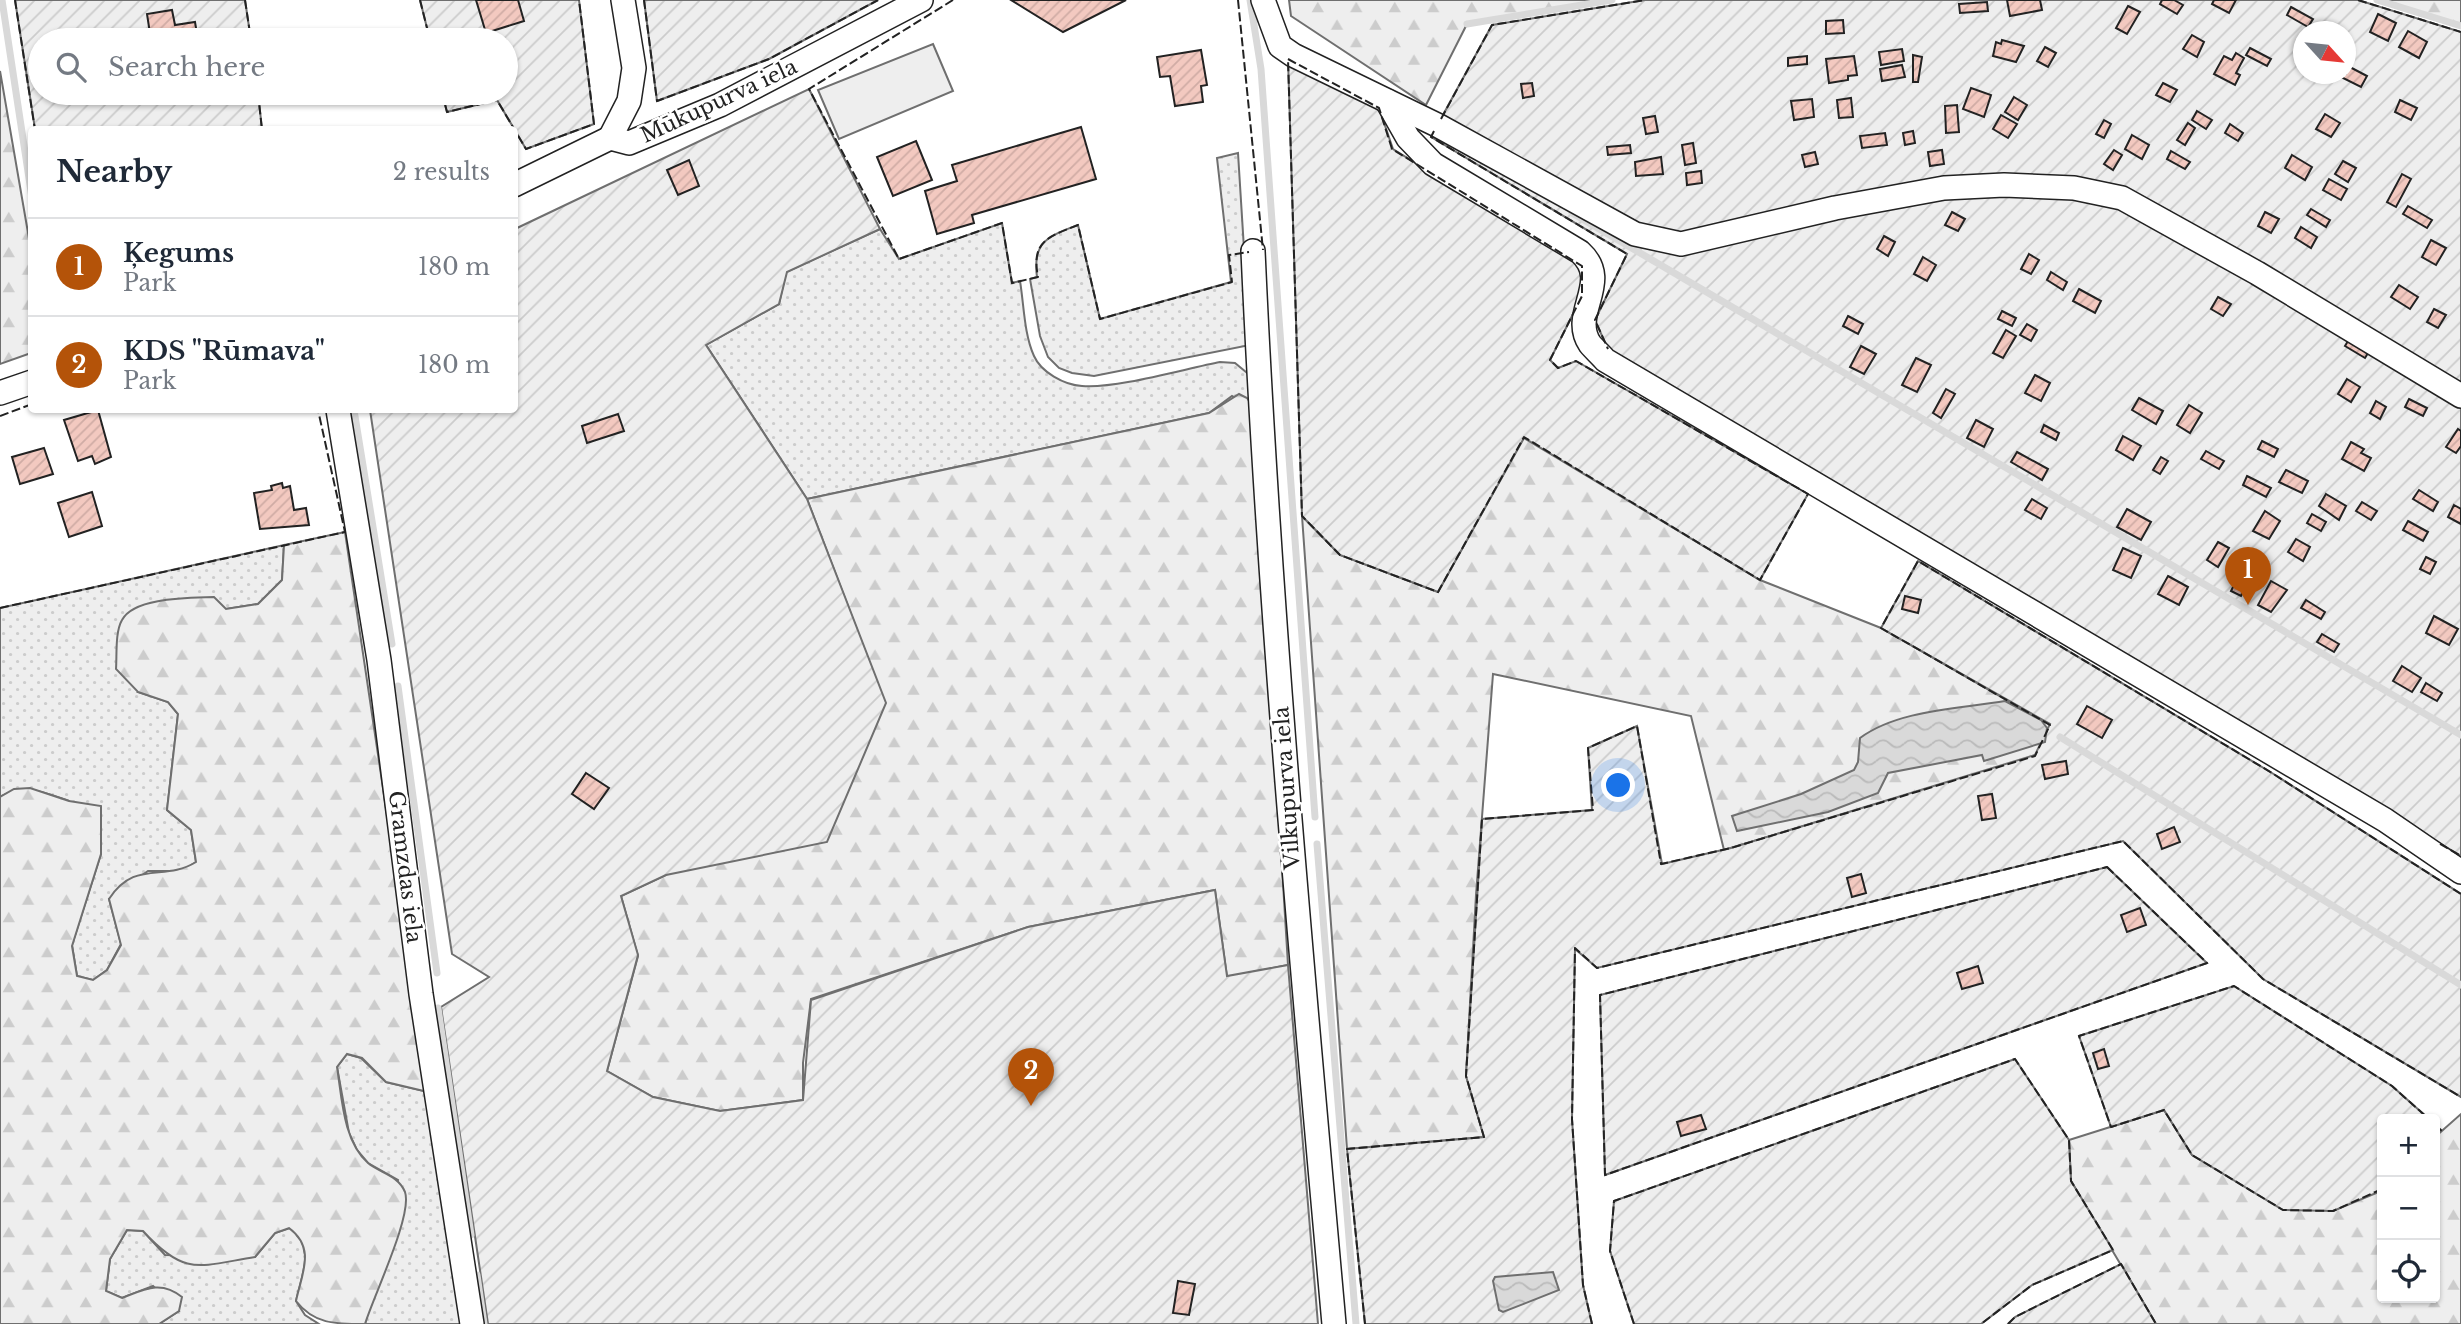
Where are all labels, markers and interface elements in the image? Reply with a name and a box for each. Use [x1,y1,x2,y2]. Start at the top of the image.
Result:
north arrow [2293,21,2356,84]
search box [28,28,518,105]
icon: search [52,48,90,86]
text: Search here [108,51,265,83]
street label: Mūkupurva iela [637,53,802,149]
text: Nearby [56,153,172,190]
text: 2 results [393,158,490,186]
text: Ķegums [123,237,234,269]
text: 1 [74,253,84,281]
text: 180 m [418,253,490,281]
text: Park [123,269,176,297]
text: KDS "Rūmava" [123,335,325,367]
text: 2 [72,351,86,379]
text: 180 m [418,351,490,379]
text: Park [123,367,176,395]
pin: 1 [2225,547,2271,605]
street label: Vilkupurva iela [1268,705,1306,871]
your location [1601,768,1635,802]
street label: Gramzdas iela [383,789,427,945]
pin: 2 [1008,1048,1054,1106]
map controls [2377,1114,2440,1303]
button: + [2377,1114,2440,1177]
button: − [2377,1177,2440,1240]
button: locate [2377,1240,2440,1303]

